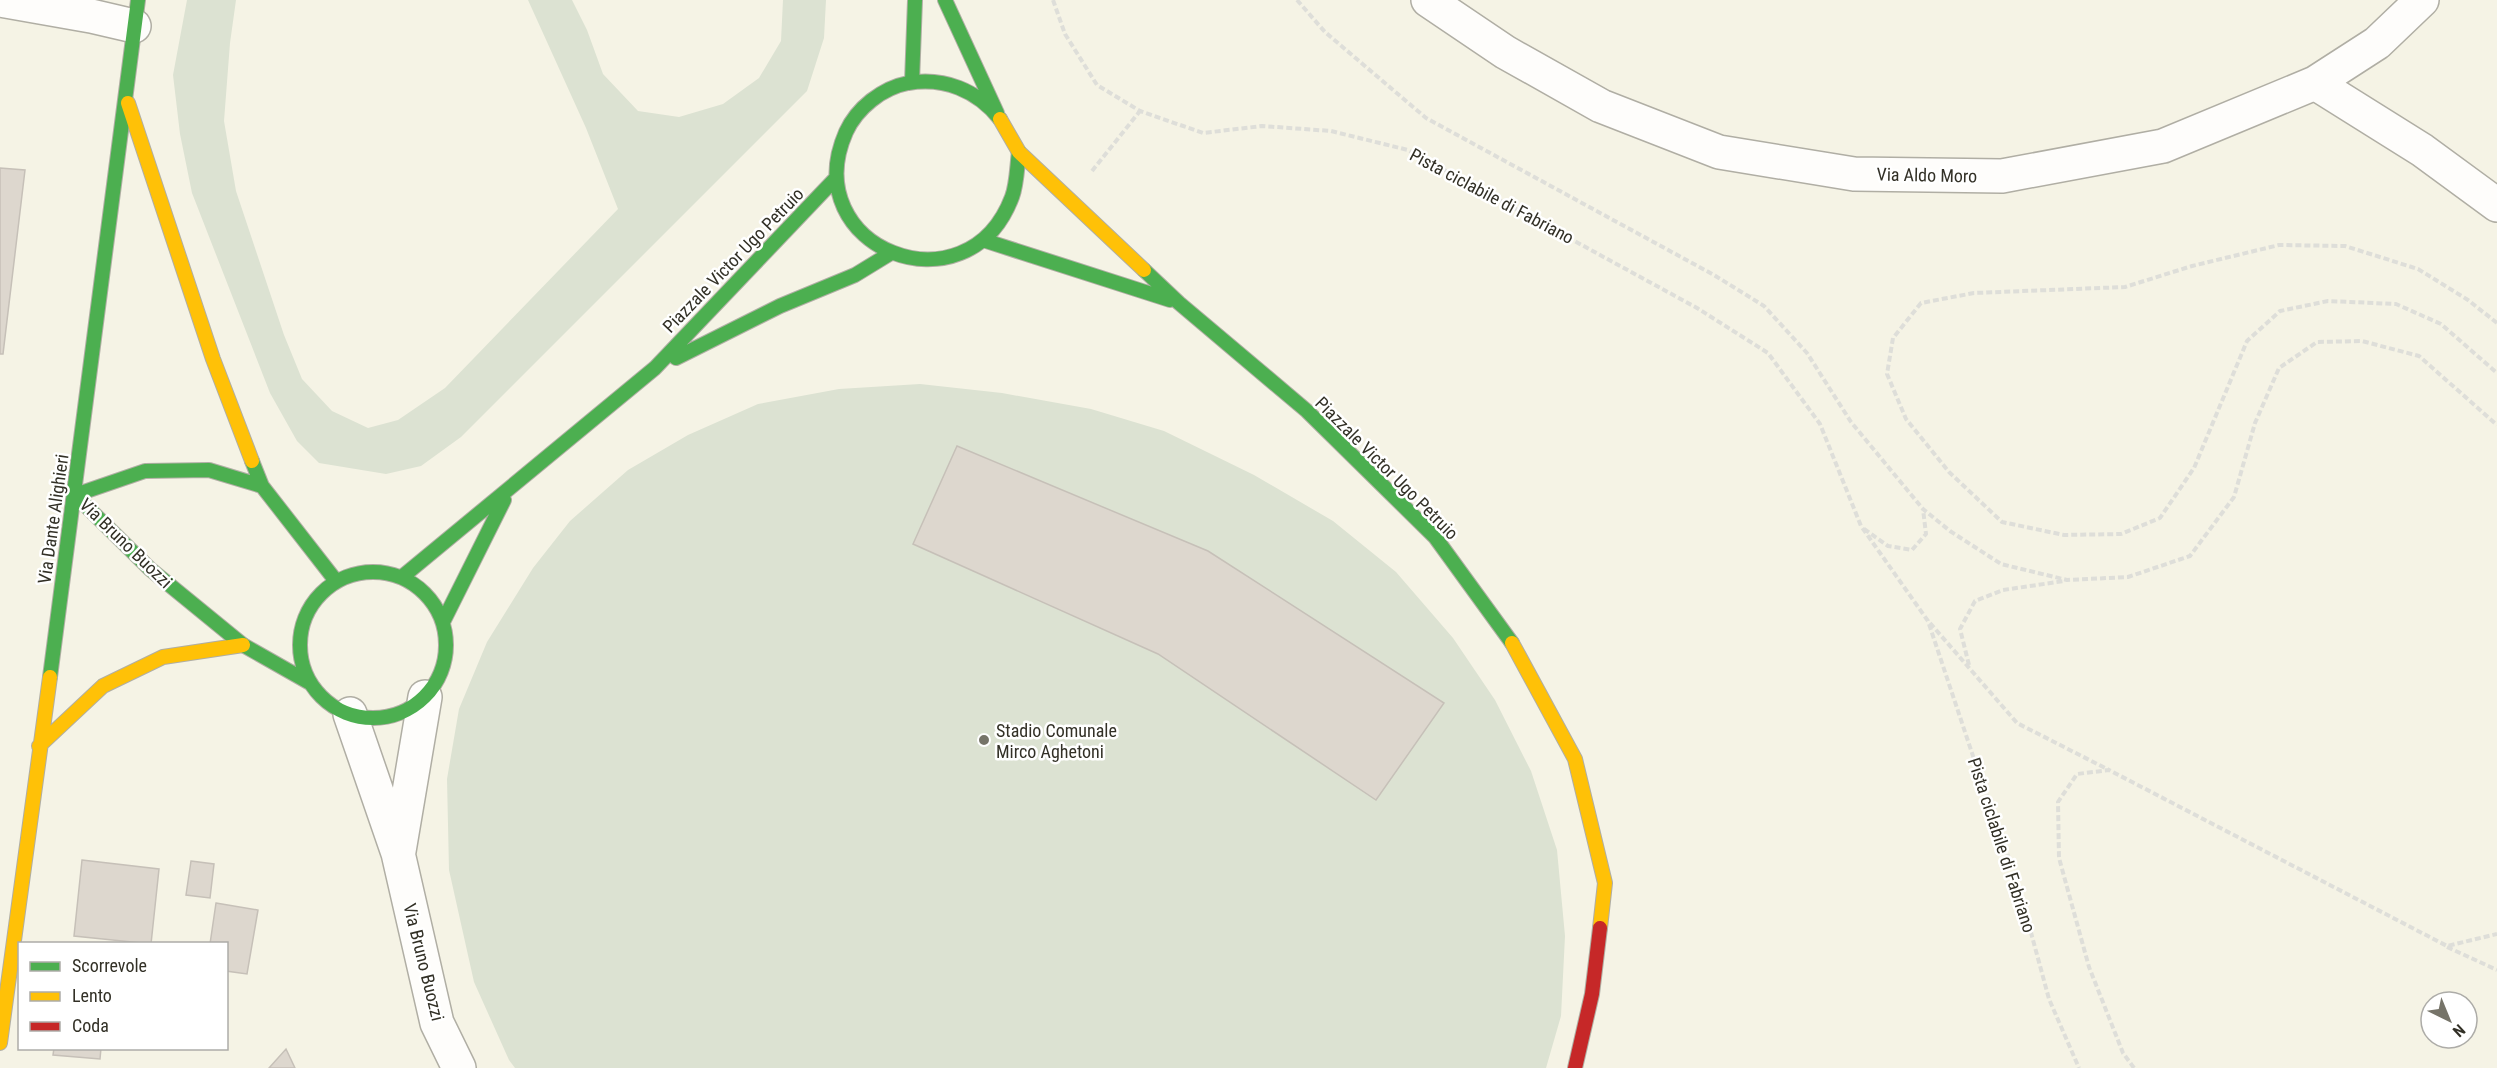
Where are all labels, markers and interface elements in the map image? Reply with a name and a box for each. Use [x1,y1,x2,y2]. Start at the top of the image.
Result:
street label: Pista ciclabile di Fabriano [1406,144,1578,248]
street label: Via Aldo Moro [1877,164,1977,186]
street label: Piazzale Victor Ugo Petruio [658,183,808,337]
street label: Piazzale Victor Ugo Petruio [1311,392,1463,544]
street label: Via Dante Alighieri [33,453,73,585]
street label: Via Bruno Buozzi [75,494,177,592]
place label: Stadio Comunale Mirco Aghetoni [996,720,1117,762]
marker: Stadio Comunale Mirco Aghetoni [977,733,991,747]
street label: Pista ciclabile di Fabriano [1964,755,2040,935]
street label: Via Bruno Buozzi [399,901,449,1023]
legend [18,942,228,1050]
text: Scorrevole [72,955,147,976]
text: Lento [72,985,112,1006]
north arrow [2419,990,2479,1050]
text: Coda [72,1015,109,1036]
text: N [2449,1020,2469,1041]

